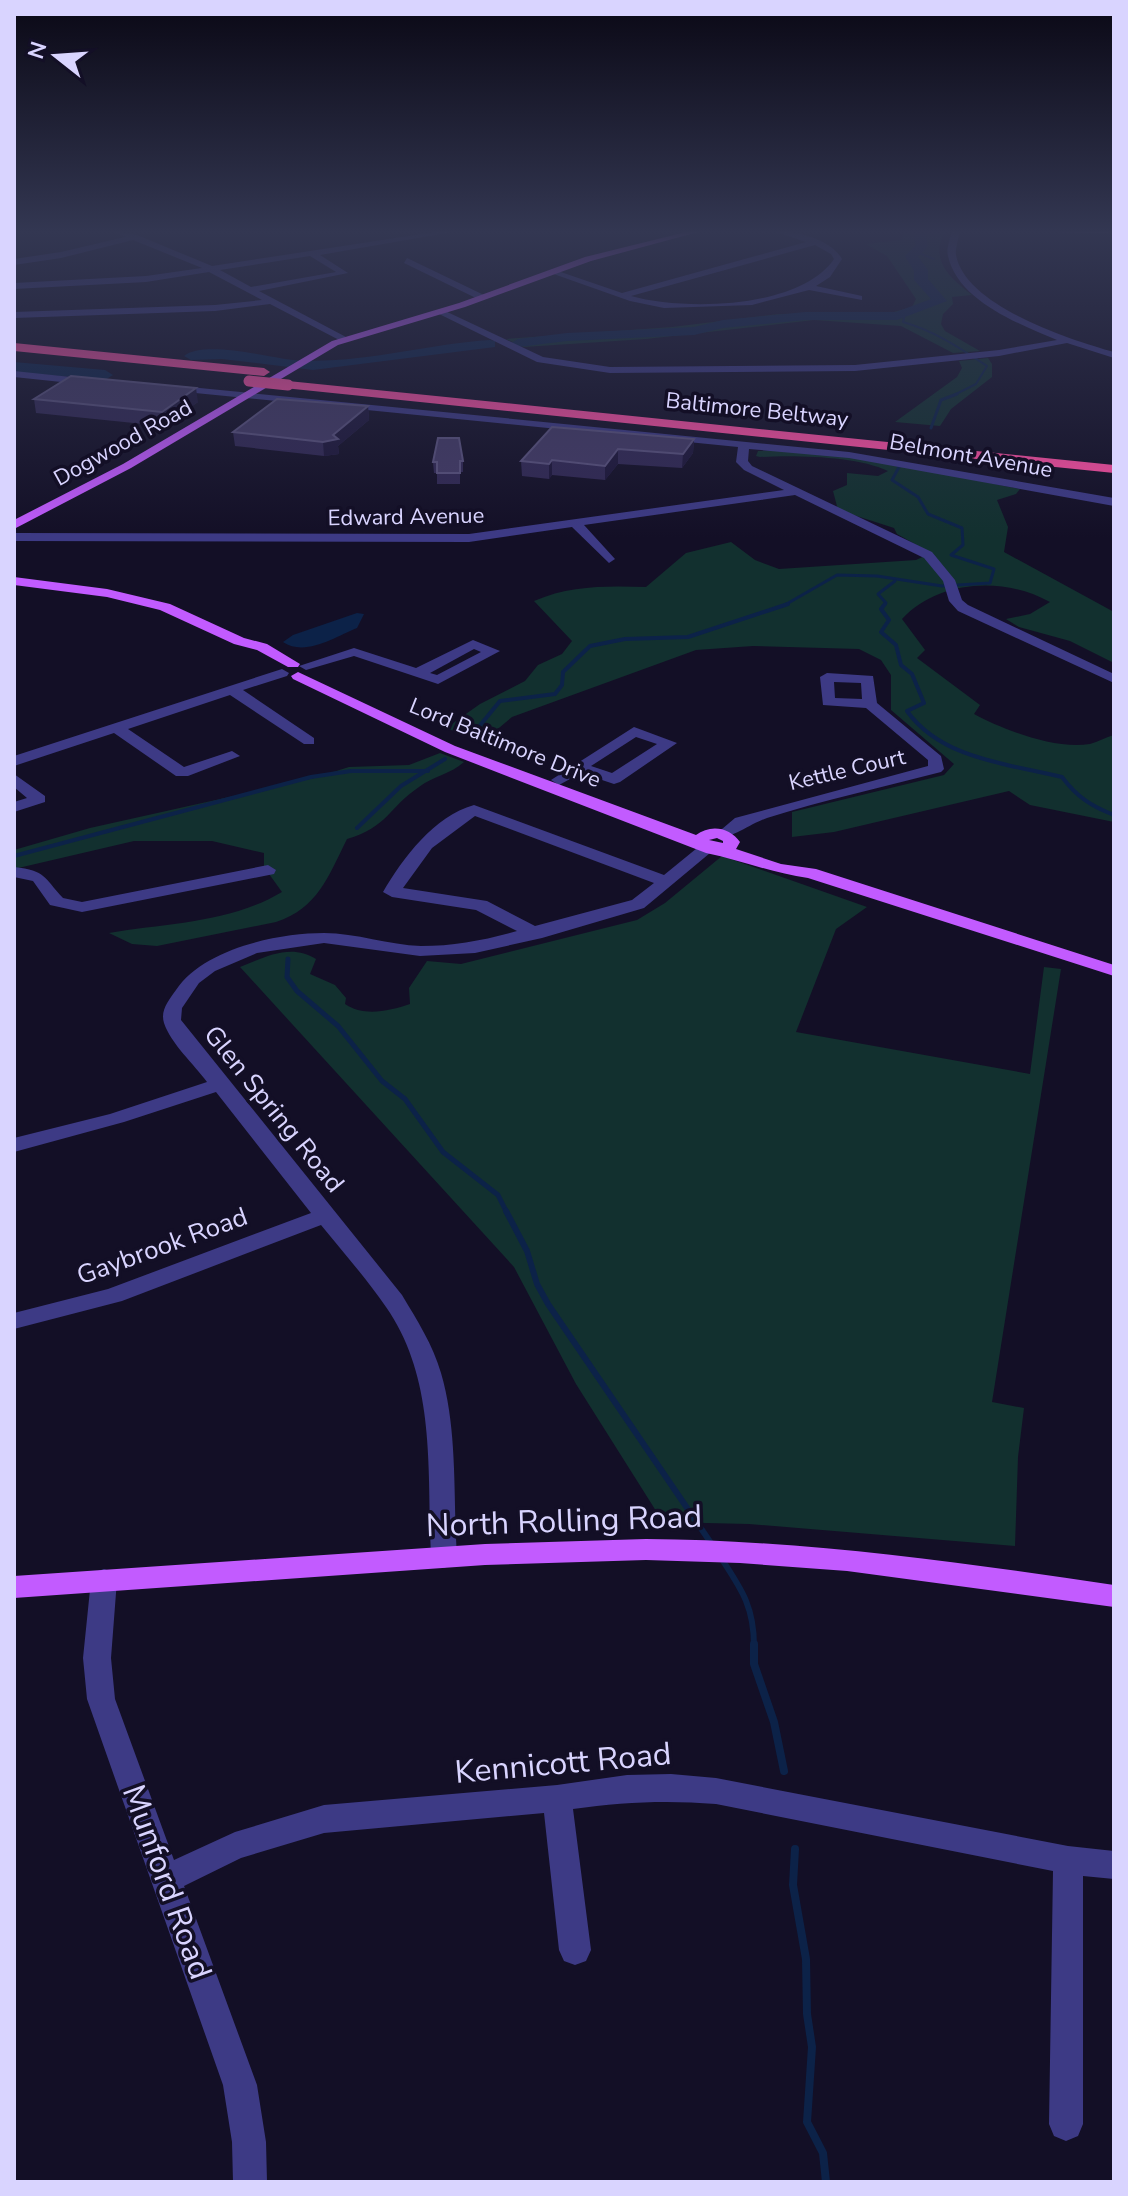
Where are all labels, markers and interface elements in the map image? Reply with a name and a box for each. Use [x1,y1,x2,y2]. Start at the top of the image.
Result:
north arrow [16,16,96,96]
text: N [21,38,55,63]
street label: Baltimore Beltway [664,385,851,435]
street label: Dogwood Road [48,393,198,493]
street label: Belmont Avenue [887,427,1055,485]
street label: Edward Avenue [327,501,485,533]
street label: Lord Baltimore Drive [405,691,605,795]
street label: Kettle Court [786,742,909,798]
street label: Glen Spring Road [196,1018,352,1200]
street label: Gaybrook Road [72,1199,252,1293]
street label: North Rolling Road [425,1495,703,1547]
street label: Kennicott Road [453,1732,673,1794]
street label: Munford Road [112,1779,222,1985]

